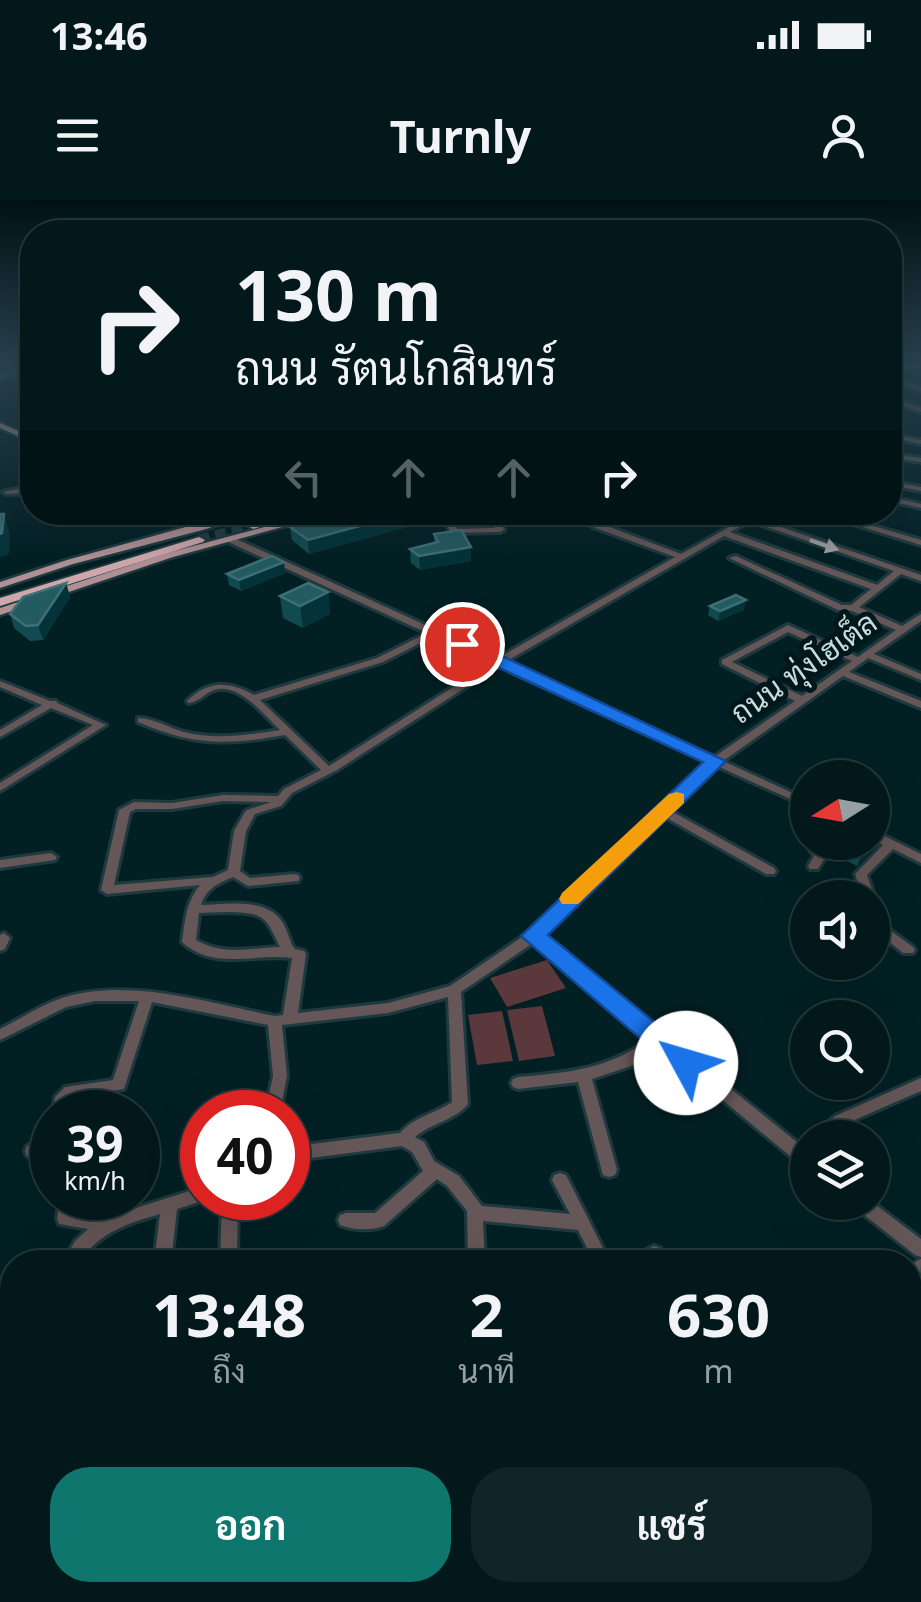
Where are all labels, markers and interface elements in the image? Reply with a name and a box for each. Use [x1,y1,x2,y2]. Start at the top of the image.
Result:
text: 13:46 [50,9,148,61]
text: Turnly [390,105,531,166]
icon: menu [50,108,105,163]
icon: person [816,108,871,163]
text: 130 m [235,246,442,342]
icon: right [70,260,200,390]
text: ถนน รัตนโกสินทร์ [235,337,557,398]
icon: left [276,450,331,505]
icon: ahead [381,450,436,505]
icon: ahead [486,450,541,505]
icon: right [591,450,646,505]
one-way arrow [810,538,840,553]
street label: ถนน ทุ่งโฮเต็ล [722,601,886,734]
pin [420,602,505,687]
icon: arrive [435,617,490,672]
north arrow [790,760,890,860]
map controls [790,760,890,1220]
button: sound [790,880,890,980]
button: search [790,1000,890,1100]
position arrow [634,1011,738,1115]
speed limit sign: 40 [180,1090,310,1220]
text: 39 [66,1109,124,1177]
button: layers [790,1120,890,1220]
text: km/h [64,1163,126,1197]
text: 13:48 [152,1273,306,1355]
text: 2 [469,1273,504,1355]
text: 630 [667,1273,770,1355]
text: ถึง [212,1349,246,1392]
text: นาที [458,1349,515,1392]
text: m [704,1349,733,1392]
button: ออก [50,1467,451,1582]
button: แชร์ [471,1467,872,1582]

